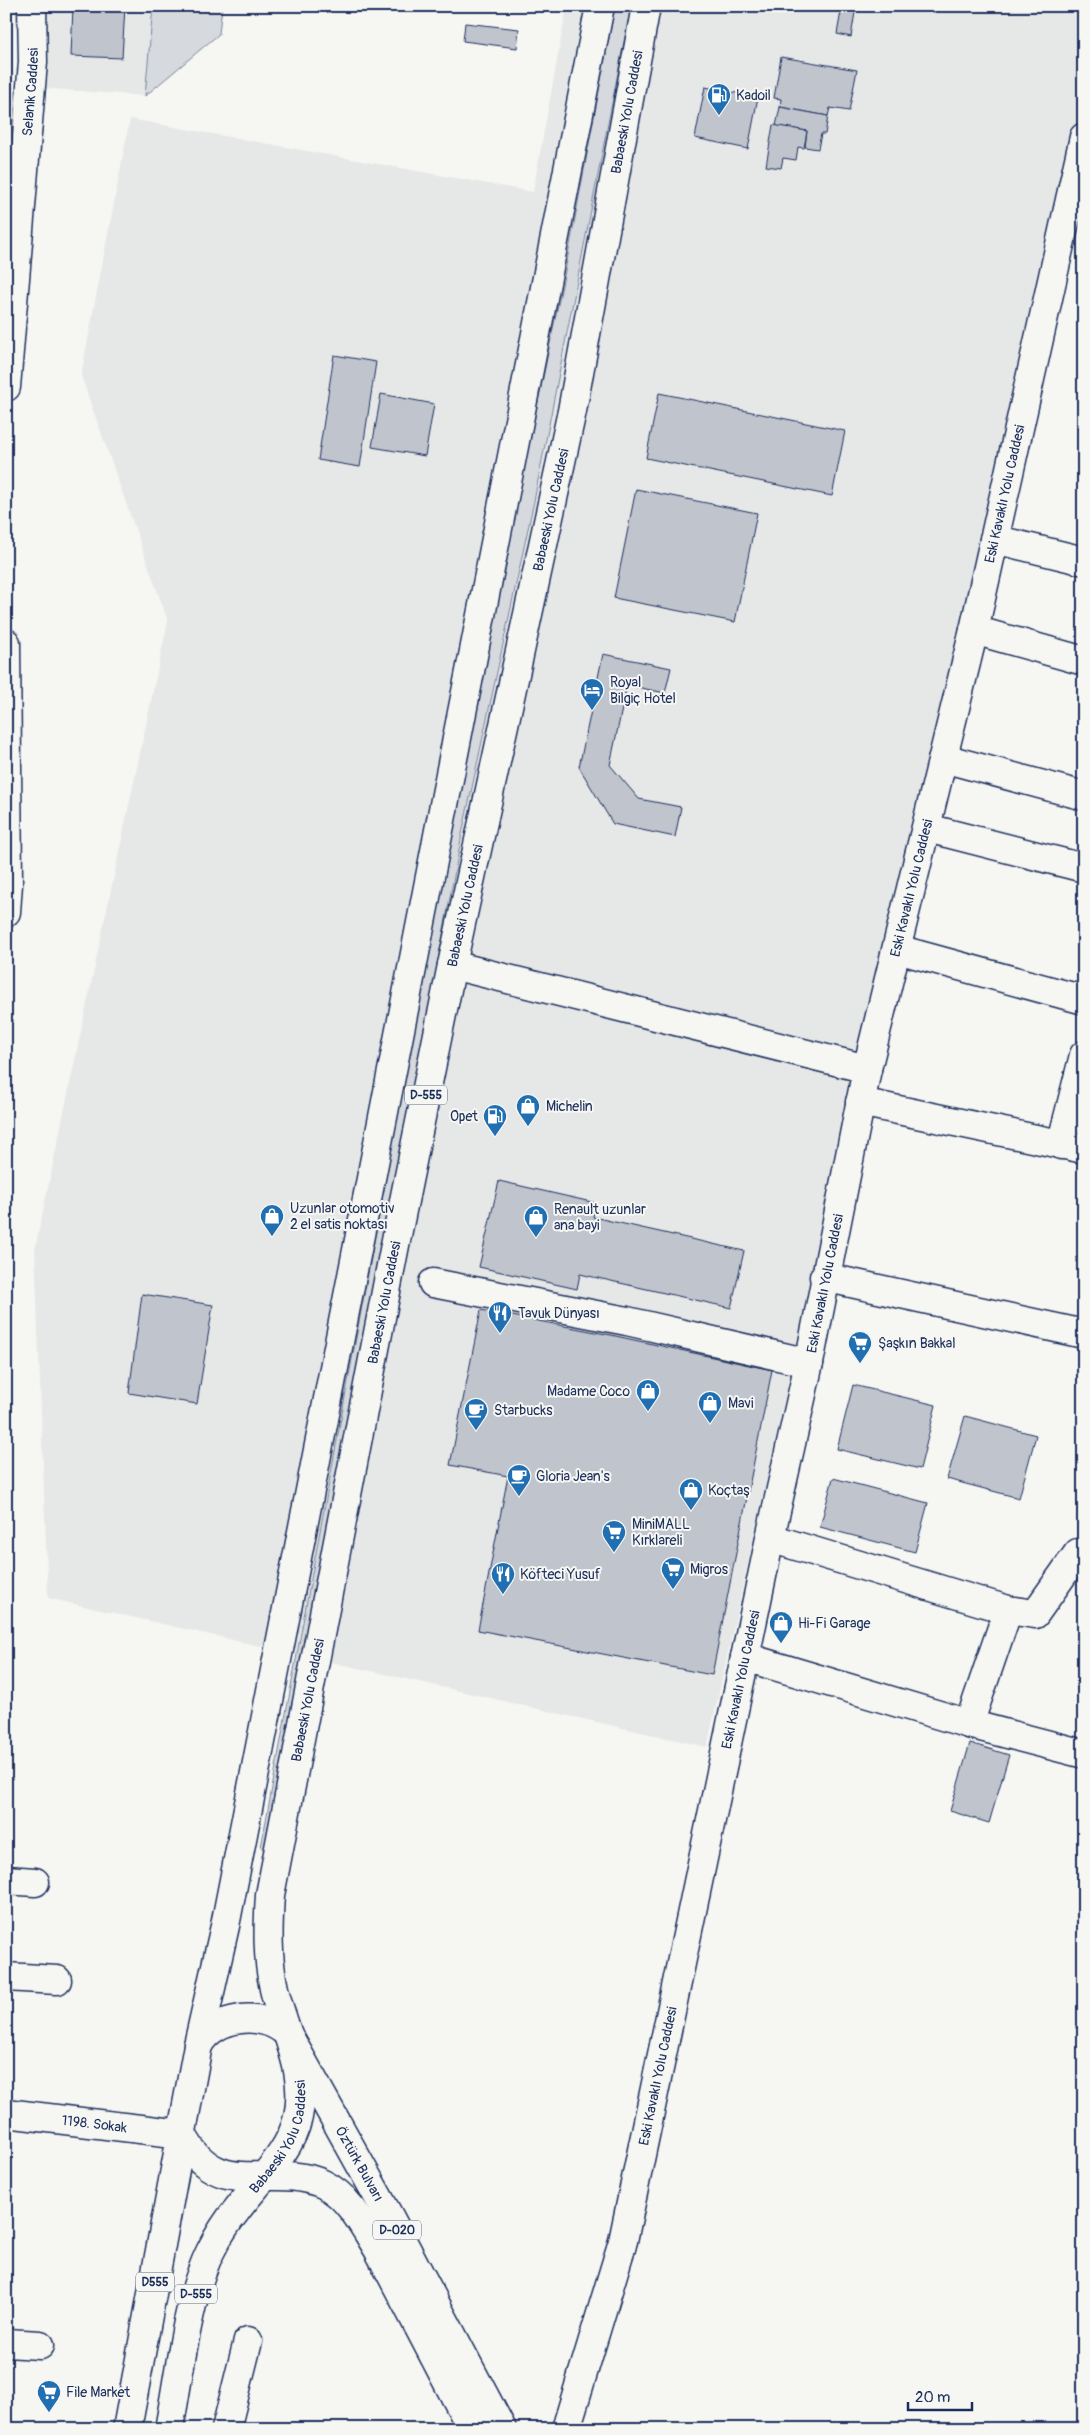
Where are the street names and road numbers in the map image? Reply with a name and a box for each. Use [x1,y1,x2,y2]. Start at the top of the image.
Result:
street label: Selanik Caddesi [19,47,42,137]
street label: Babaeski Yolu Caddesi [608,49,647,175]
street label: Eski Kavaklı Yolu Caddesi [981,423,1029,565]
street label: Babaeski Yolu Caddesi [530,447,573,573]
street label: Eski Kavaklı Yolu Caddesi [887,817,937,959]
street label: Babaeski Yolu Caddesi [444,842,487,969]
road number: D-555 [405,1086,447,1104]
street label: Eski Kavaklı Yolu Caddesi [803,1212,847,1355]
street label: Babaeski Yolu Caddesi [364,1239,405,1366]
street label: Eski Kavaklı Yolu Caddesi [718,1608,764,1751]
street label: Babaeski Yolu Caddesi [288,1637,328,1763]
street label: Eski Kavaklı Yolu Caddesi [635,2005,681,2147]
street label: Babaeski Yolu Caddesi [246,2079,309,2197]
street label: 1198. Sokak [61,2112,128,2136]
street label: Öztürk Bulvarı [332,2123,387,2205]
road number: D-020 [373,2220,421,2240]
road number: D555 [136,2272,174,2292]
road number: D-555 [175,2284,217,2304]

